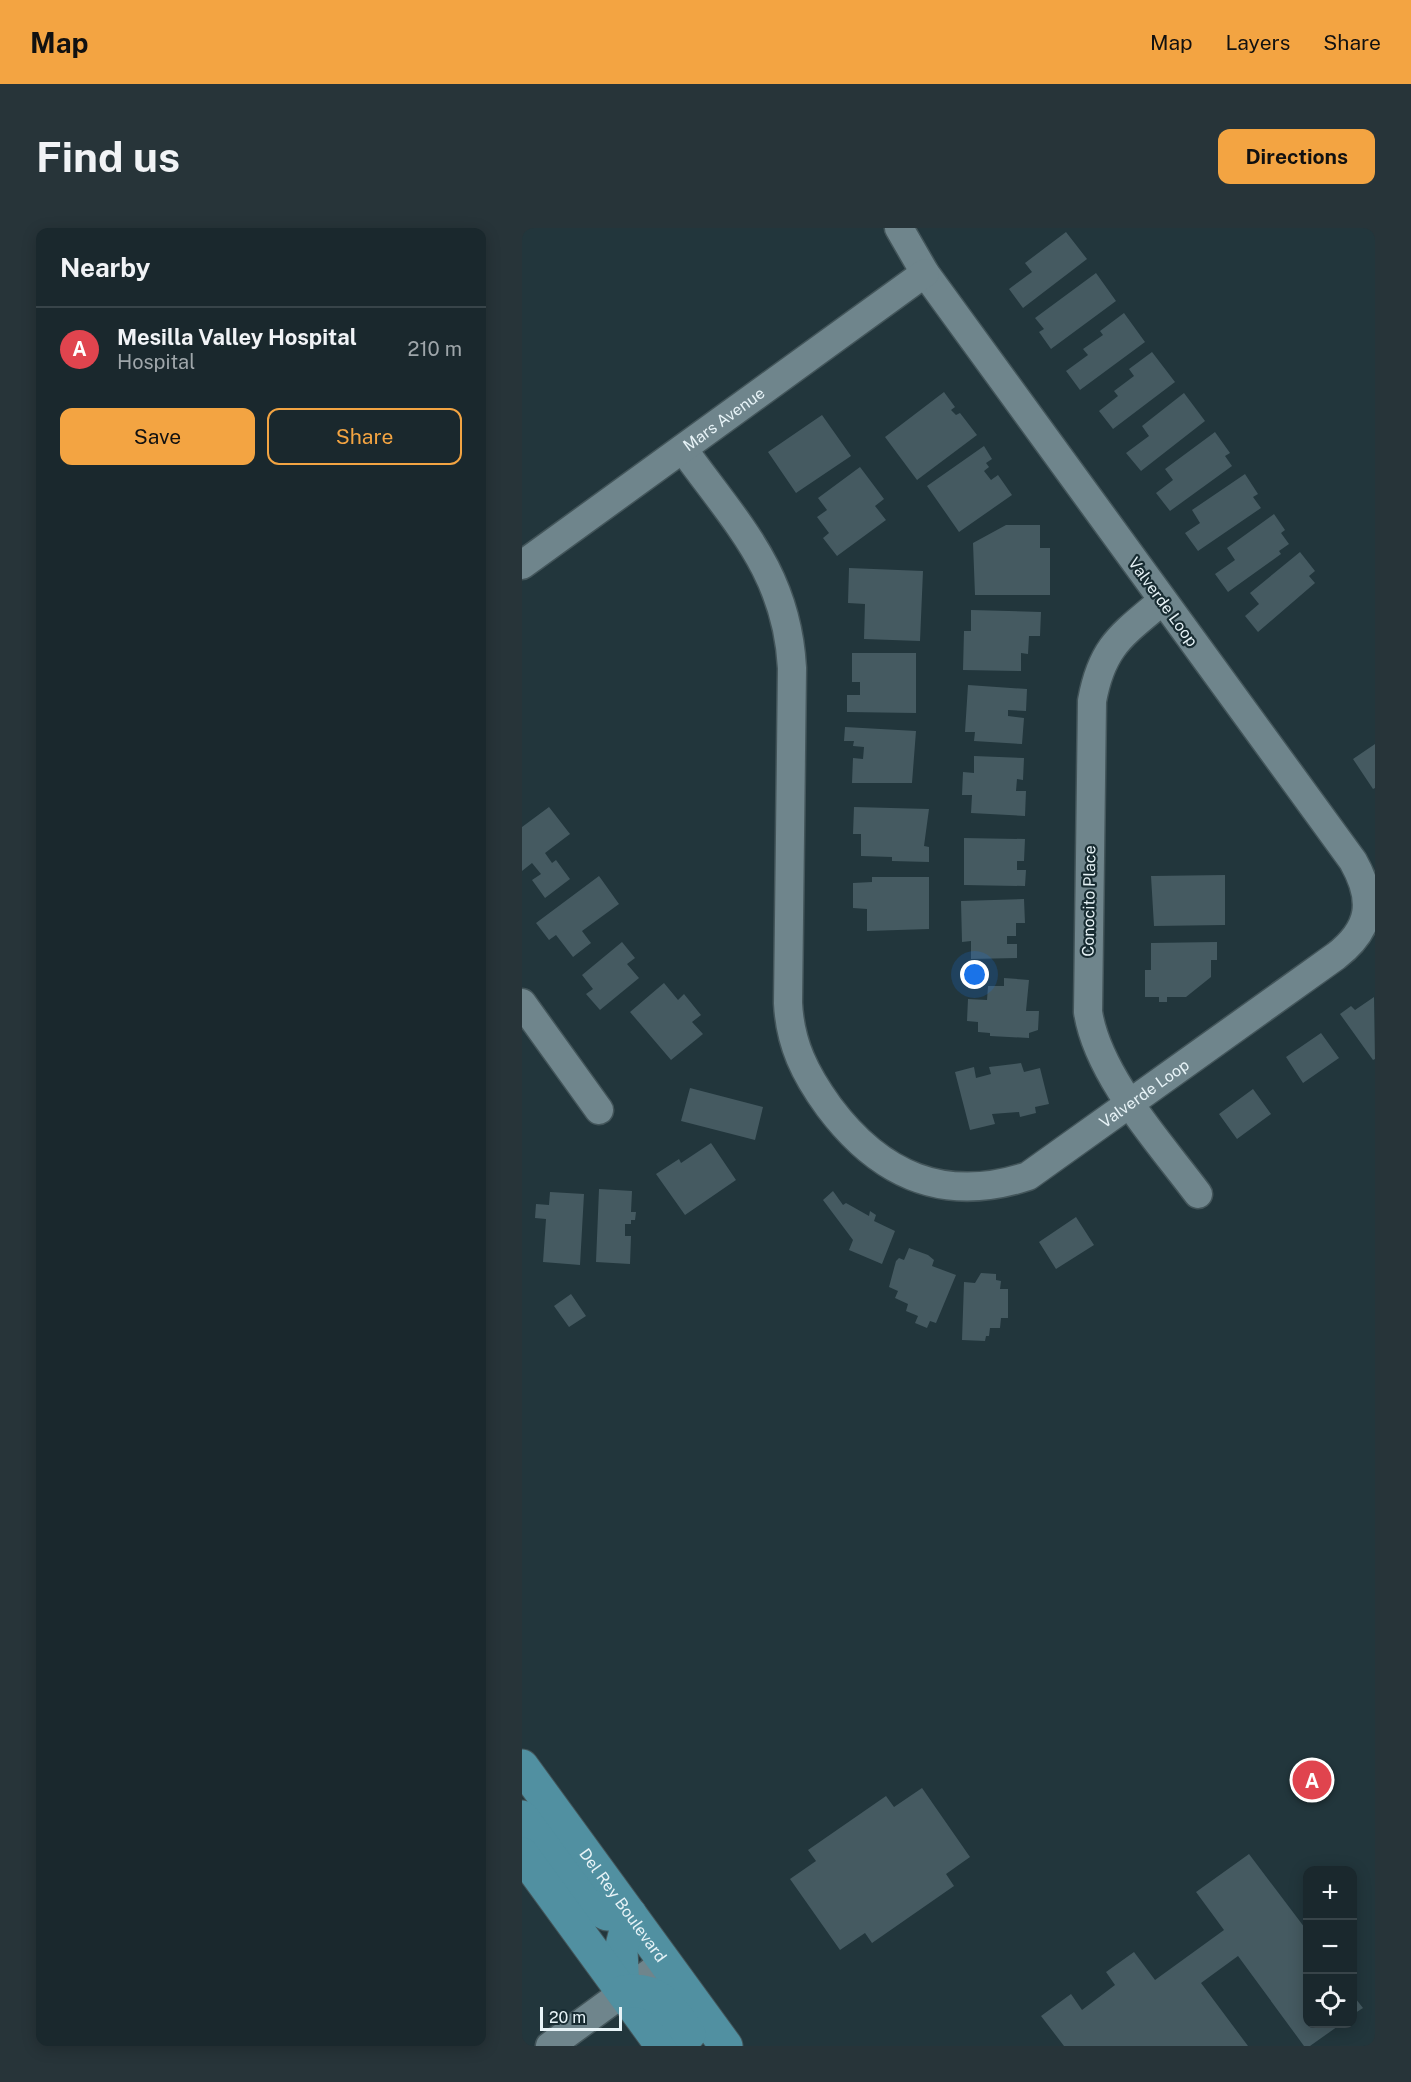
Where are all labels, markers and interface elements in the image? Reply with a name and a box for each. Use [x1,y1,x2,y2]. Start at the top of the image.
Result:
text: Map [30,26,89,59]
text: Map [1150,30,1193,55]
text: Layers [1226,30,1290,55]
text: Share [1323,30,1381,55]
button: Directions [1218,129,1375,184]
text: Find us [36,132,180,181]
text: Nearby [60,252,150,283]
text: Mesilla Valley Hospital [117,324,357,350]
text: A [72,337,87,361]
text: 210 m [408,337,462,361]
text: Hospital [117,350,195,374]
street label: Mars Avenue [679,383,768,455]
button: Save [60,408,255,465]
button: Share [267,408,462,465]
street label: Valverde Loop [1124,554,1202,650]
street label: Conocito Place [1079,845,1099,957]
your location [960,960,989,989]
street label: Valverde Loop [1096,1055,1192,1132]
pin: A [1292,1758,1332,1802]
street label: Del Rey Boulevard [576,1845,671,1966]
map controls [1303,1866,1357,2028]
button: + [1303,1866,1357,1920]
button: − [1303,1920,1357,1974]
button: locate [1303,1974,1357,2028]
scale bar [540,2004,622,2032]
text: 20 m [549,2008,586,2027]

